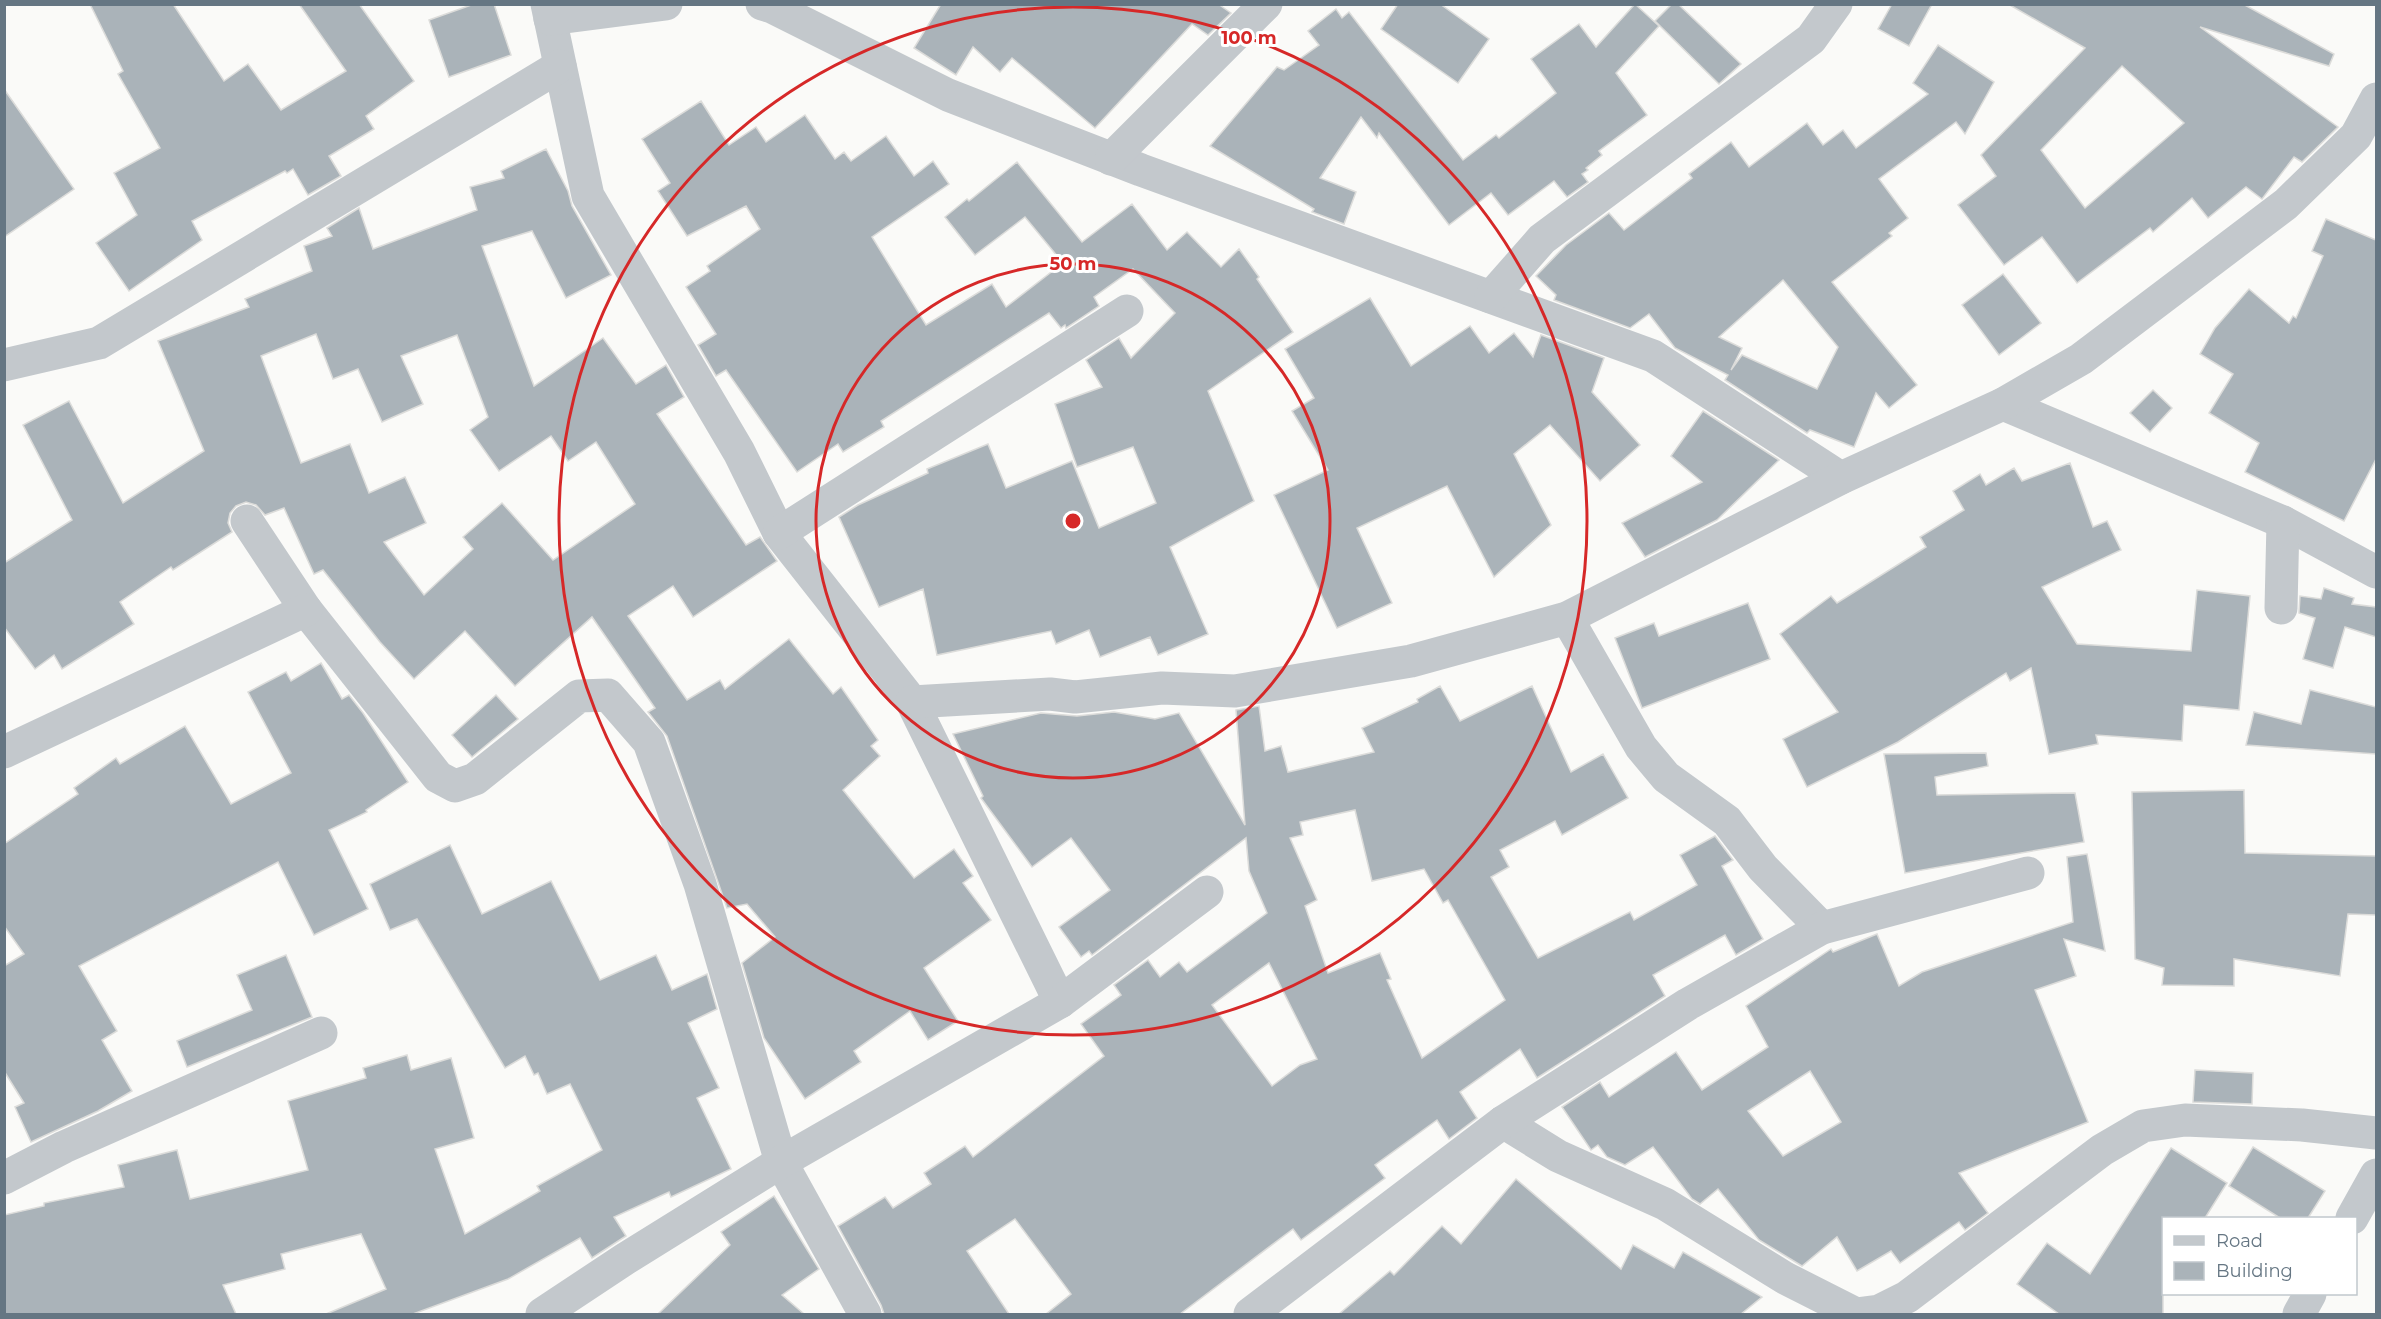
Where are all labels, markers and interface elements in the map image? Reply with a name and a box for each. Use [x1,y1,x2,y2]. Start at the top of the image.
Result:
text: 100 m [1221,27,1277,49]
text: 50 m [1050,253,1096,275]
centre of rings [1063,511,1083,531]
legend [2162,1217,2357,1295]
text: Road [2216,1230,2263,1252]
text: Building [2216,1260,2293,1282]

